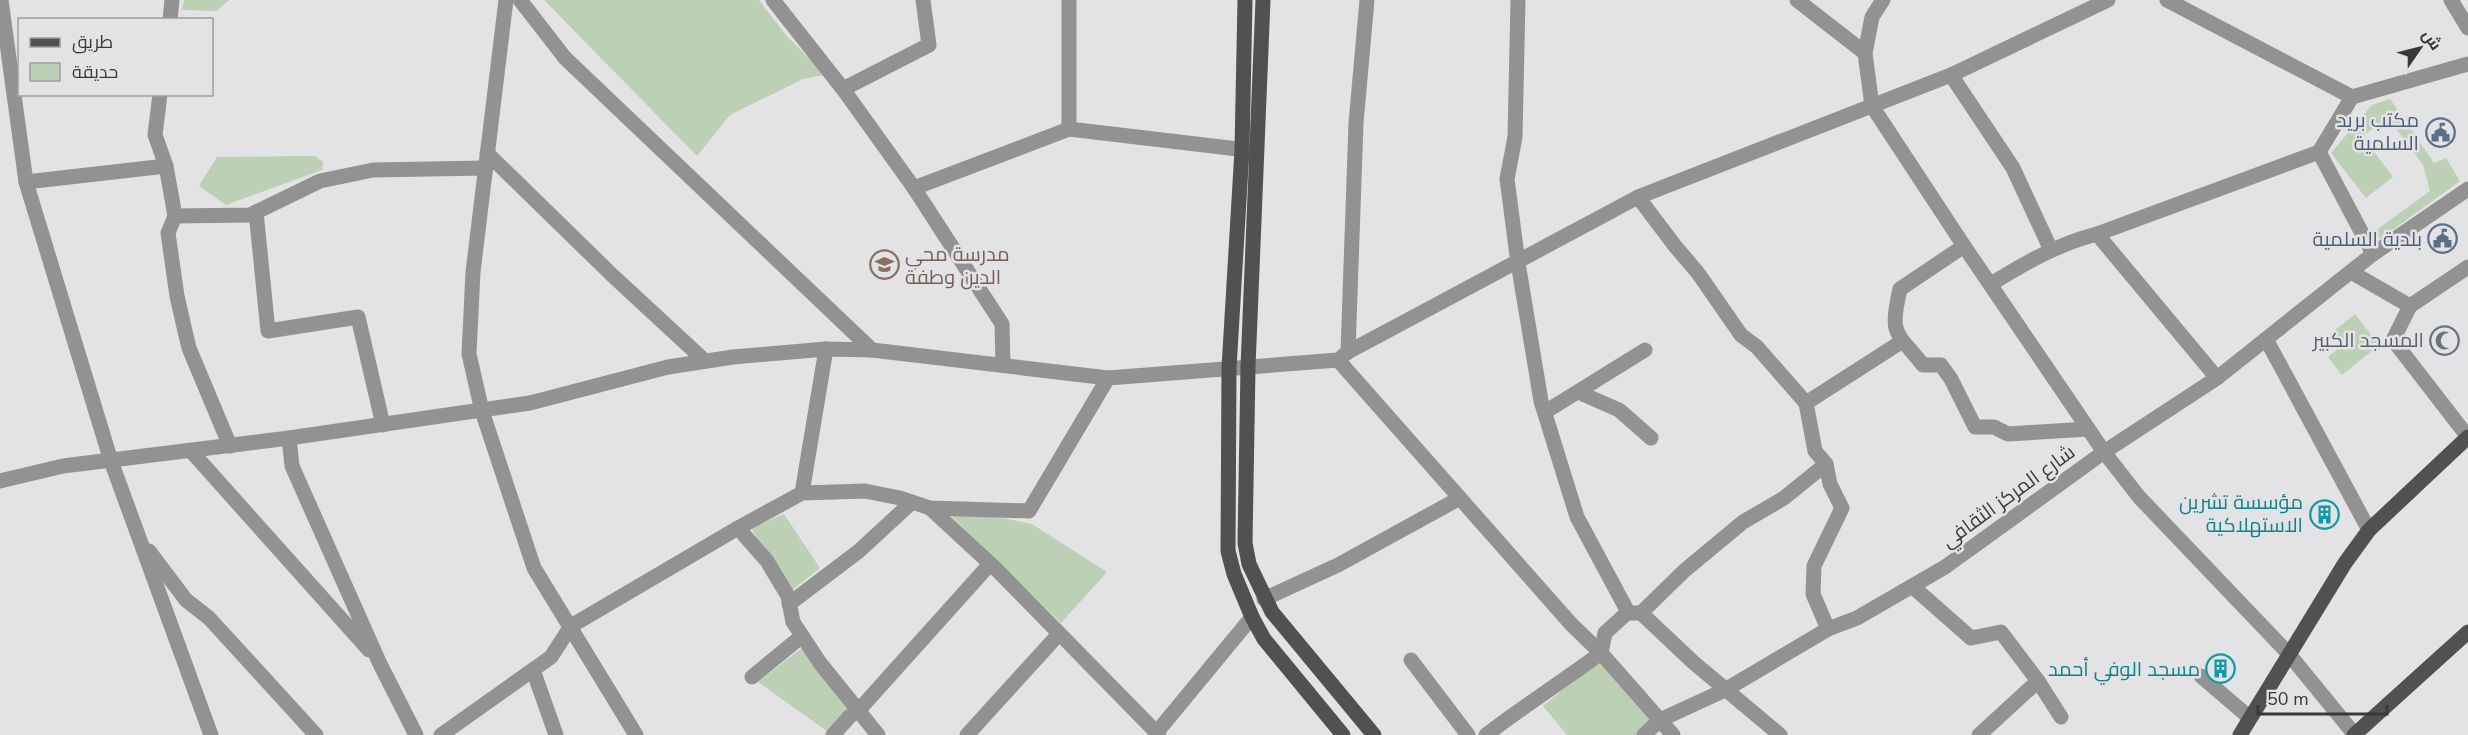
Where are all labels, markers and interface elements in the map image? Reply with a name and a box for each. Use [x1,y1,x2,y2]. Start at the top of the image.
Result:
legend [18,18,213,96]
north arrow [2390,18,2450,78]
text: ش [2417,25,2446,55]
text: طريق [72,30,113,54]
text: حديقة [72,60,118,84]
place label: مكتب بريد السلمية [2337,107,2419,157]
public building icon: مكتب بريد السلمية [2424,116,2456,148]
public building icon: بلدية السلمية [2427,223,2459,255]
place label: بلدية السلمية [2313,226,2422,253]
place label: مدرسة محي الدين وطفة [905,241,1010,291]
school or university icon: مدرسة محي الدين وطفة [868,249,900,281]
mosque icon: المسجد الكبير [2429,324,2461,356]
place label: المسجد الكبير [2312,327,2424,354]
street label: شارع المركز الثقافي [1936,439,2082,556]
place label: مؤسسة تشرين الاستهلاكية [2179,489,2303,539]
building icon: مؤسسة تشرين الاستهلاكية [2308,498,2340,530]
building icon: مسجد الوفي أحمد [2205,653,2237,685]
place label: مسجد الوفي أحمد [2048,656,2200,685]
scale bar [2258,678,2387,716]
text: 50 m [2267,687,2309,711]

